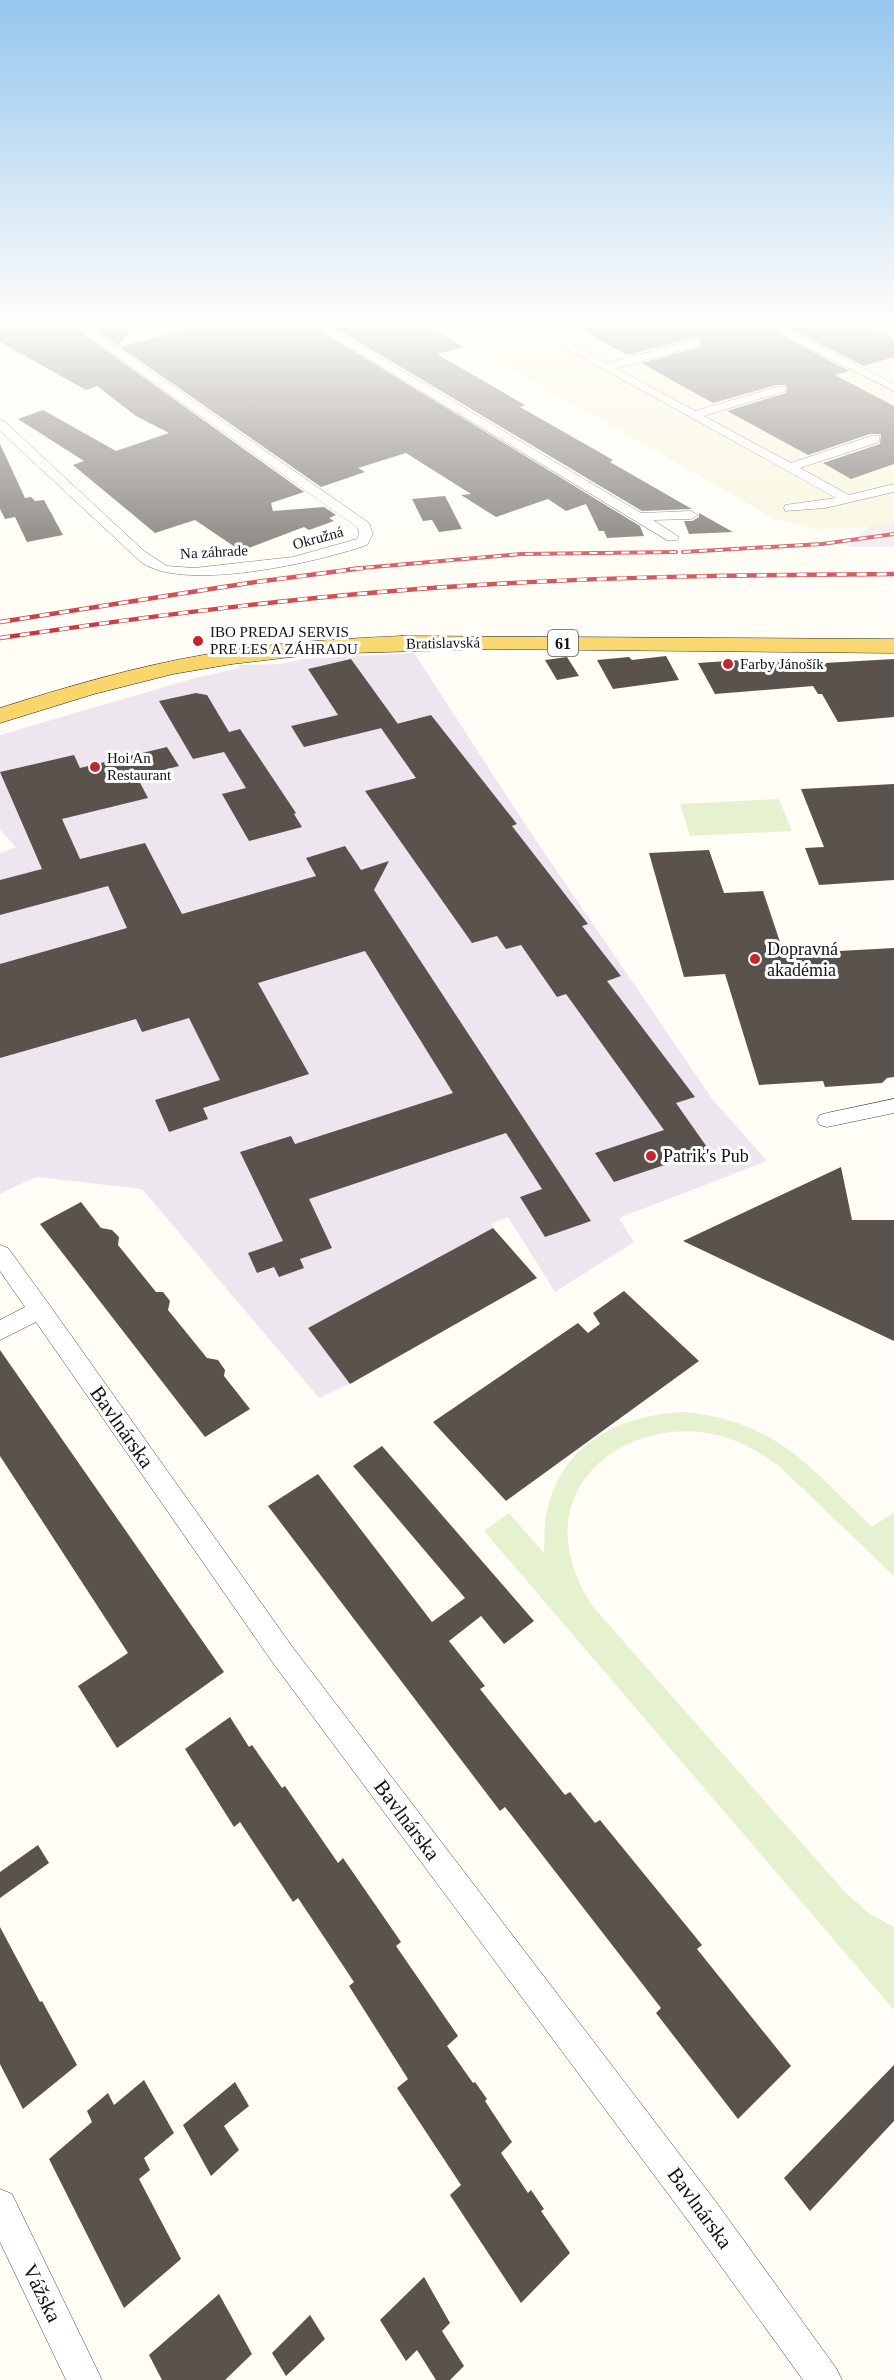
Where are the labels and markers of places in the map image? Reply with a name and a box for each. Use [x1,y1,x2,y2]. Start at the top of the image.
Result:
place label: IBO PREDAJ SERVIS PRE LES A ZÁHRADU [210,624,358,657]
marker: IBO PREDAJ SERVIS PRE LES A ZÁHRADU [191,634,205,648]
place label: Farby Jánošík [740,656,824,672]
marker: Farby Jánošík [721,657,735,671]
place label: Hoi An Restaurant [107,750,172,783]
marker: Hoi An Restaurant [88,760,102,774]
place label: Dopravná akadémia [767,939,838,980]
marker: Dopravná akadémia [748,952,762,966]
place label: Patrik's Pub [663,1146,749,1166]
marker: Patrik's Pub [644,1149,658,1163]

